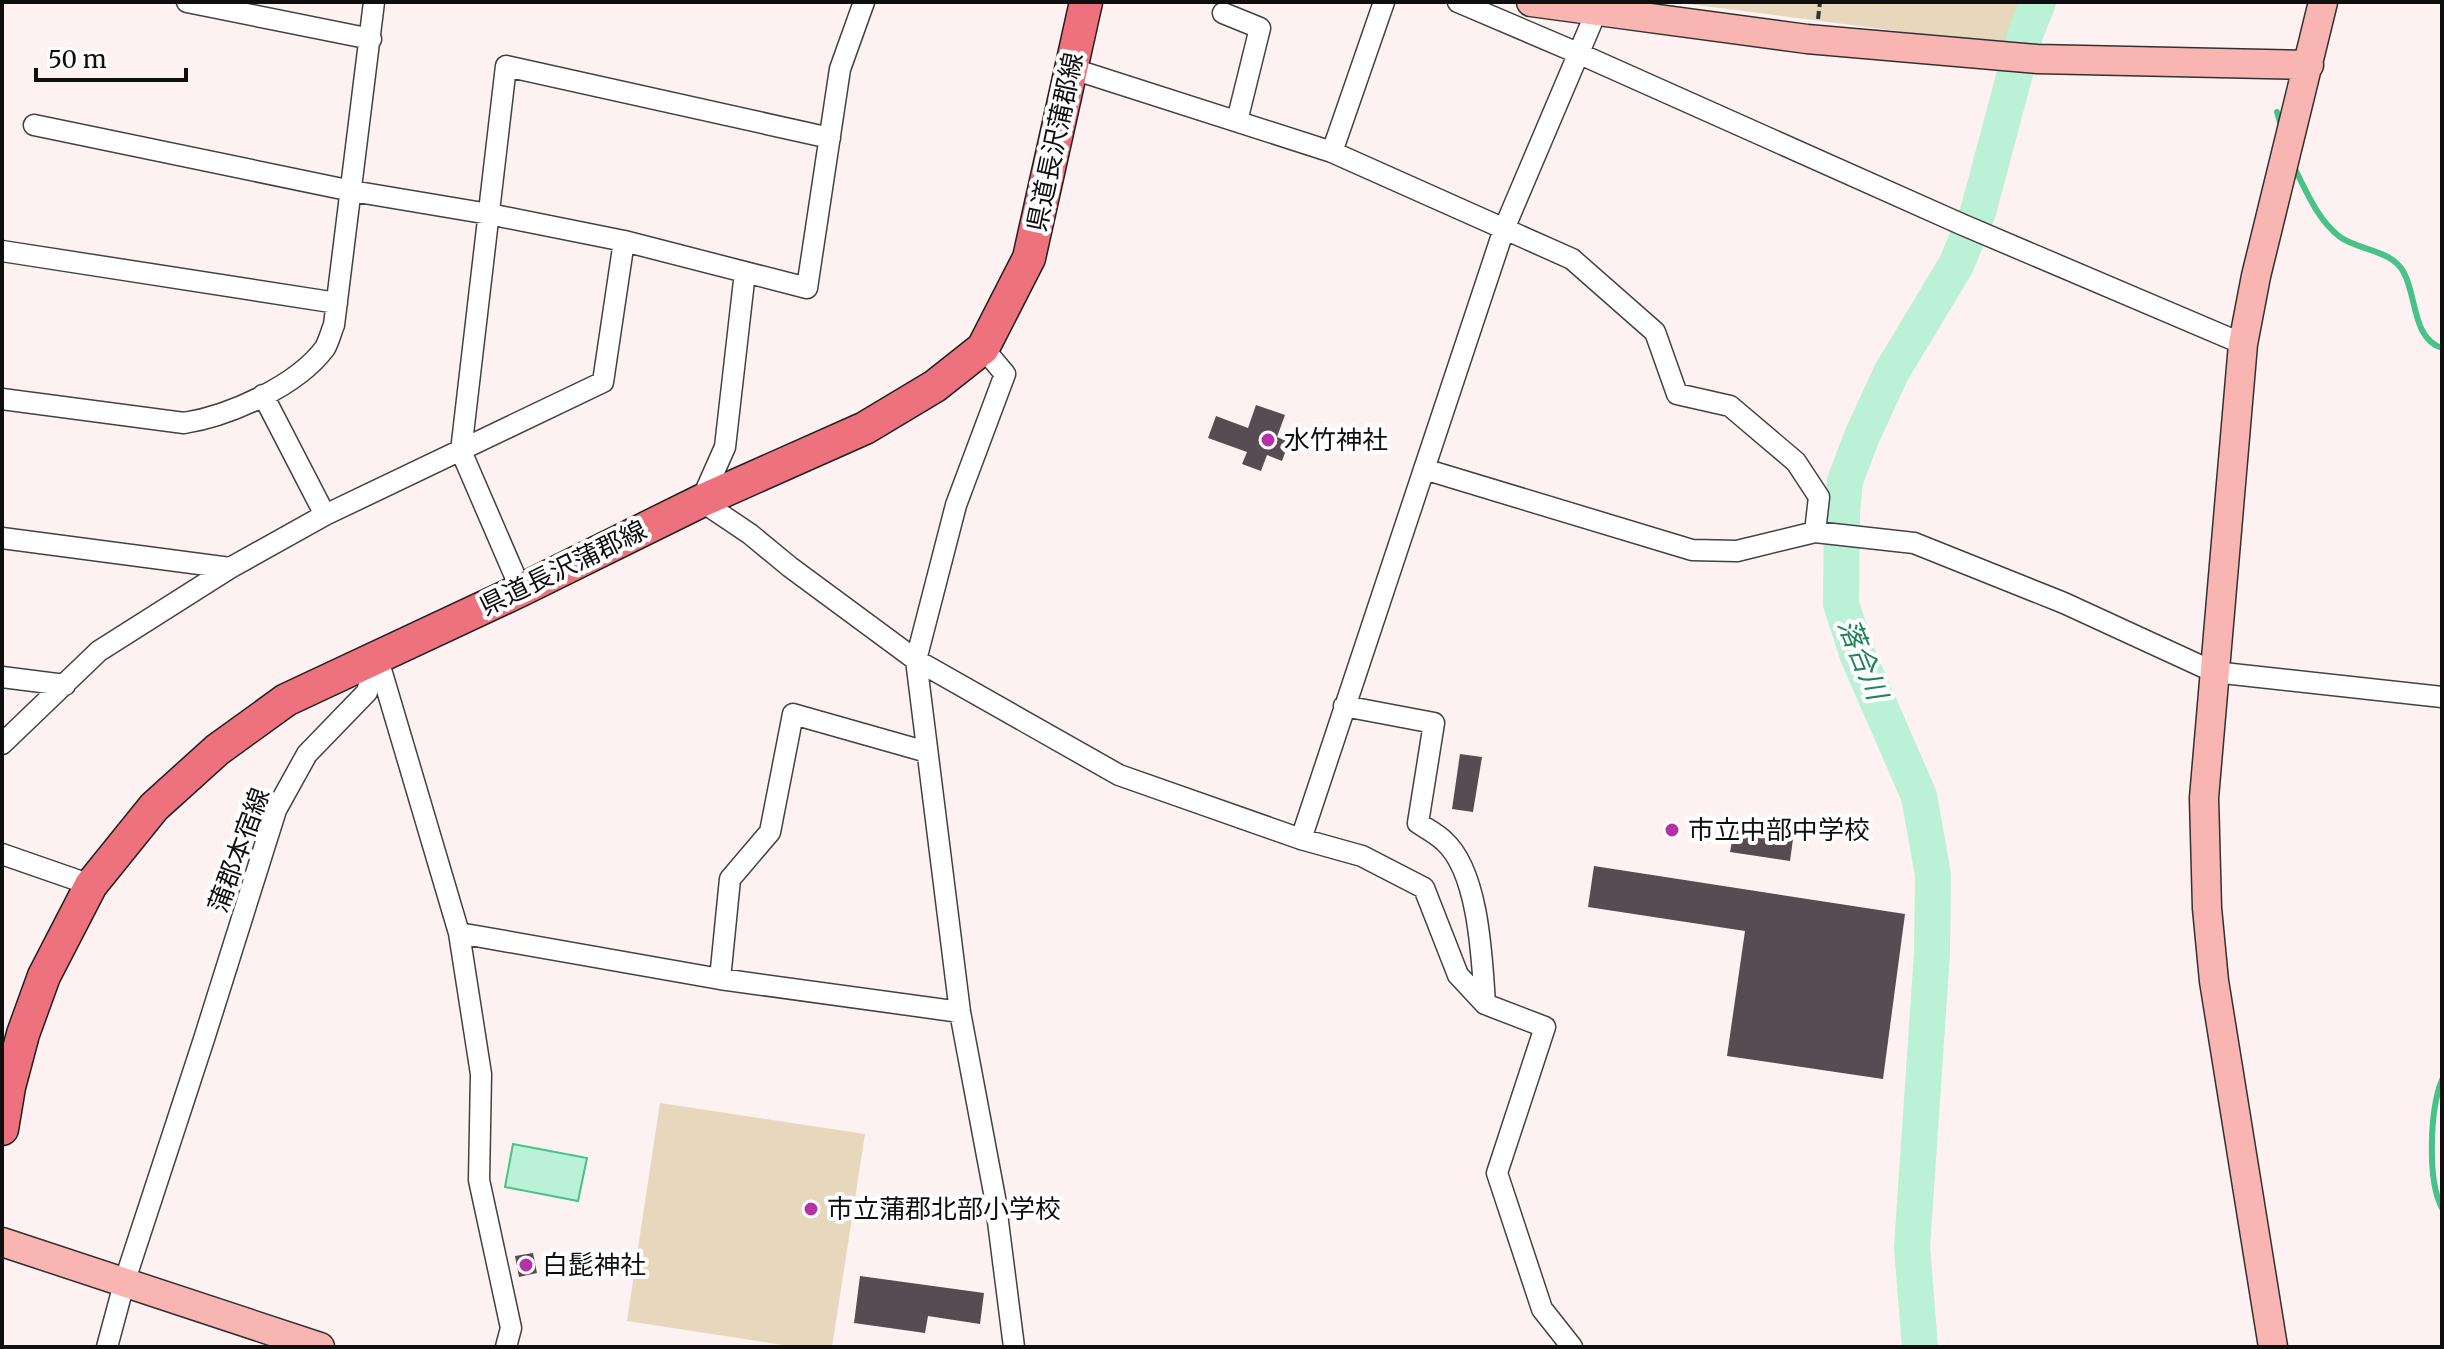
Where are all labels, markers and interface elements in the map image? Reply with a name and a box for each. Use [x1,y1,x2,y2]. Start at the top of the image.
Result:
scale bar [36,32,186,82]
text: 50 m [48,44,107,75]
street label: 県道長沢蒲郡線 [1019,49,1090,234]
place label: 水竹神社 [1284,423,1388,456]
marker: 水竹神社 [1259,431,1277,449]
street label: 県道長沢蒲郡線 [474,513,652,622]
water label: 落合川 [1831,613,1897,707]
street label: 蒲郡本宿線 [201,783,276,917]
place label: 市立中部中学校 [1688,813,1870,846]
marker: 市立中部中学校 [1663,821,1681,839]
place label: 市立蒲郡北部小学校 [827,1192,1061,1225]
marker: 市立蒲郡北部小学校 [802,1200,820,1218]
place label: 白髭神社 [542,1248,646,1281]
marker: 白髭神社 [517,1256,535,1274]

